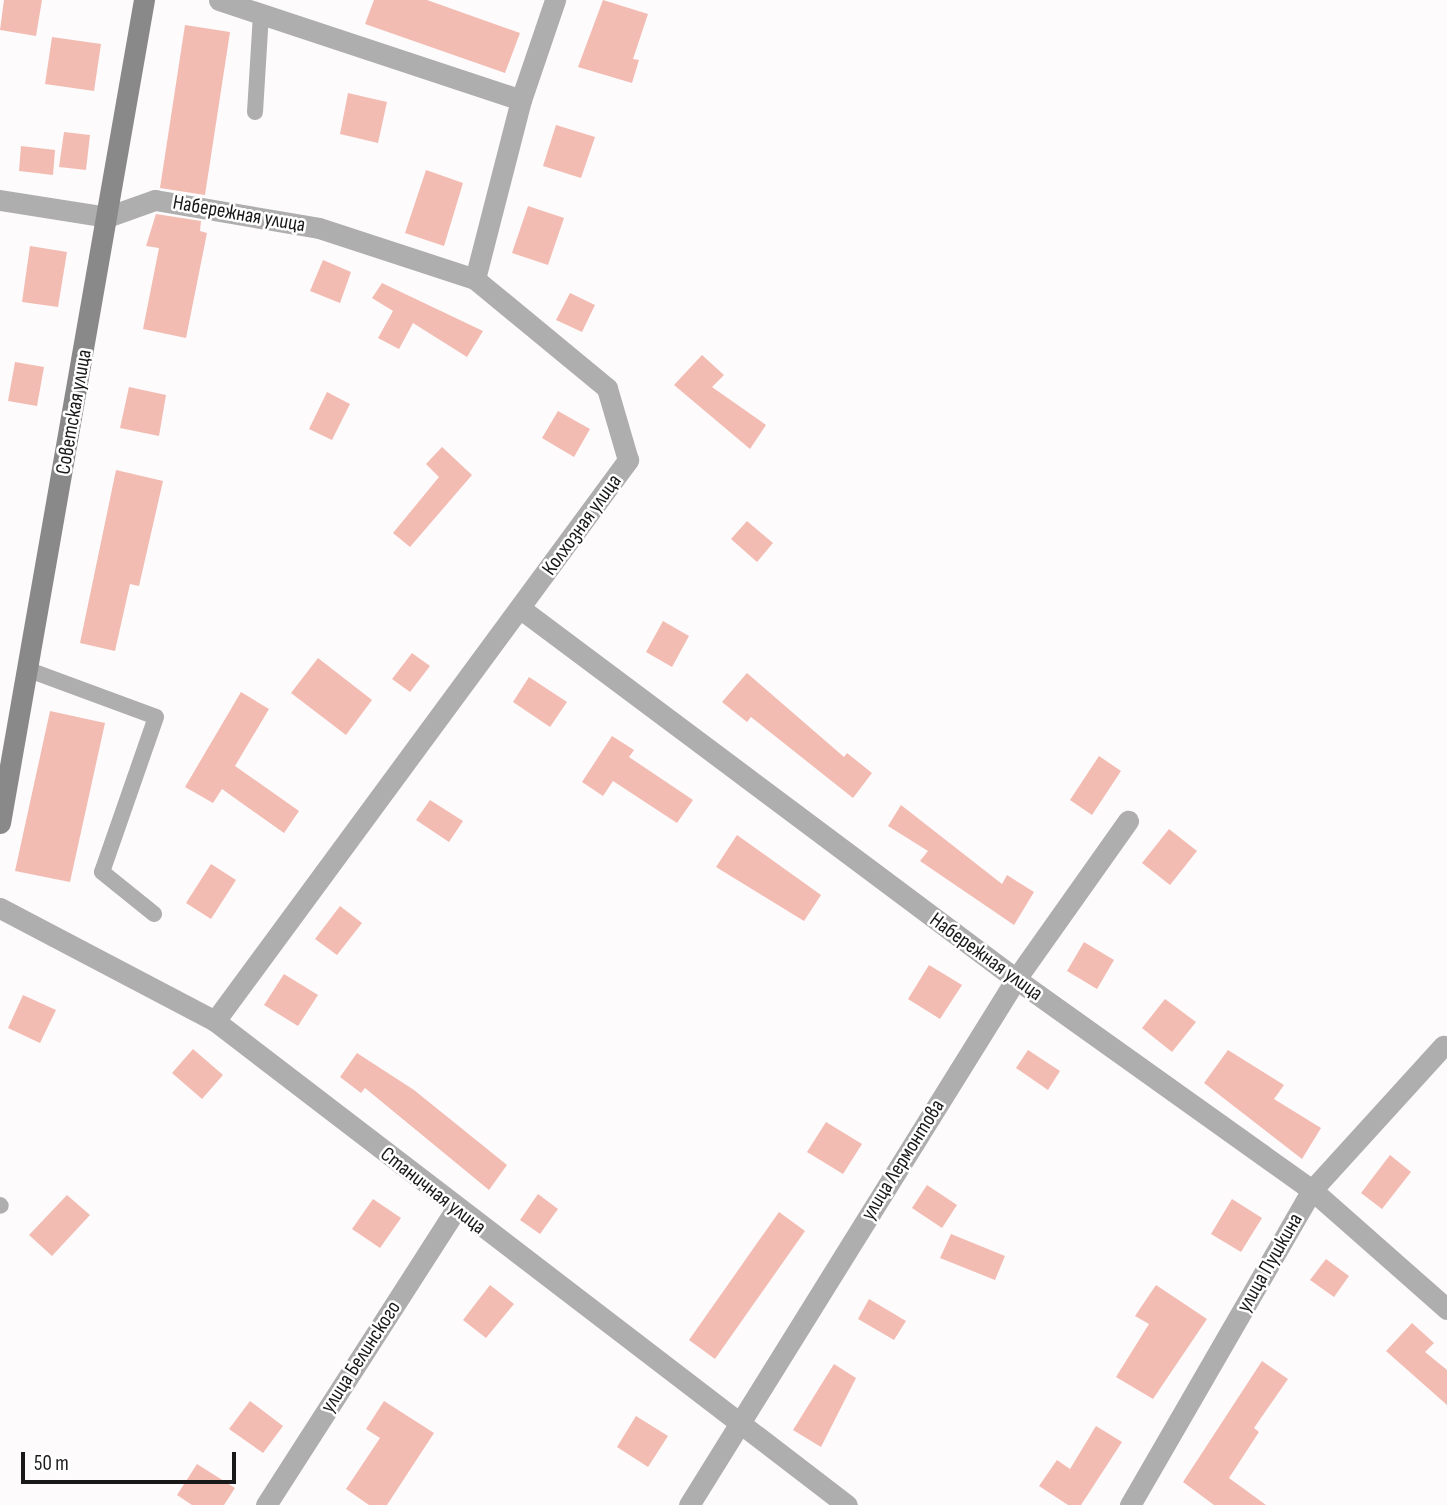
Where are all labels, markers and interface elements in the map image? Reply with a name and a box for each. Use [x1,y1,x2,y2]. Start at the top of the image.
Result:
street label: Набережная улица [171,190,307,238]
street label: Советская улица [51,348,97,476]
street label: Колхозная улица [537,470,627,580]
street label: Набережная улица [924,907,1048,1007]
street label: улица Лермонтова [856,1095,950,1225]
street label: Станичная улица [375,1142,491,1240]
street label: улица Пушкина [1232,1209,1308,1317]
street label: улица Белинского [316,1296,406,1418]
scale bar [24,1438,240,1482]
text: 50 m [34,1451,69,1476]

